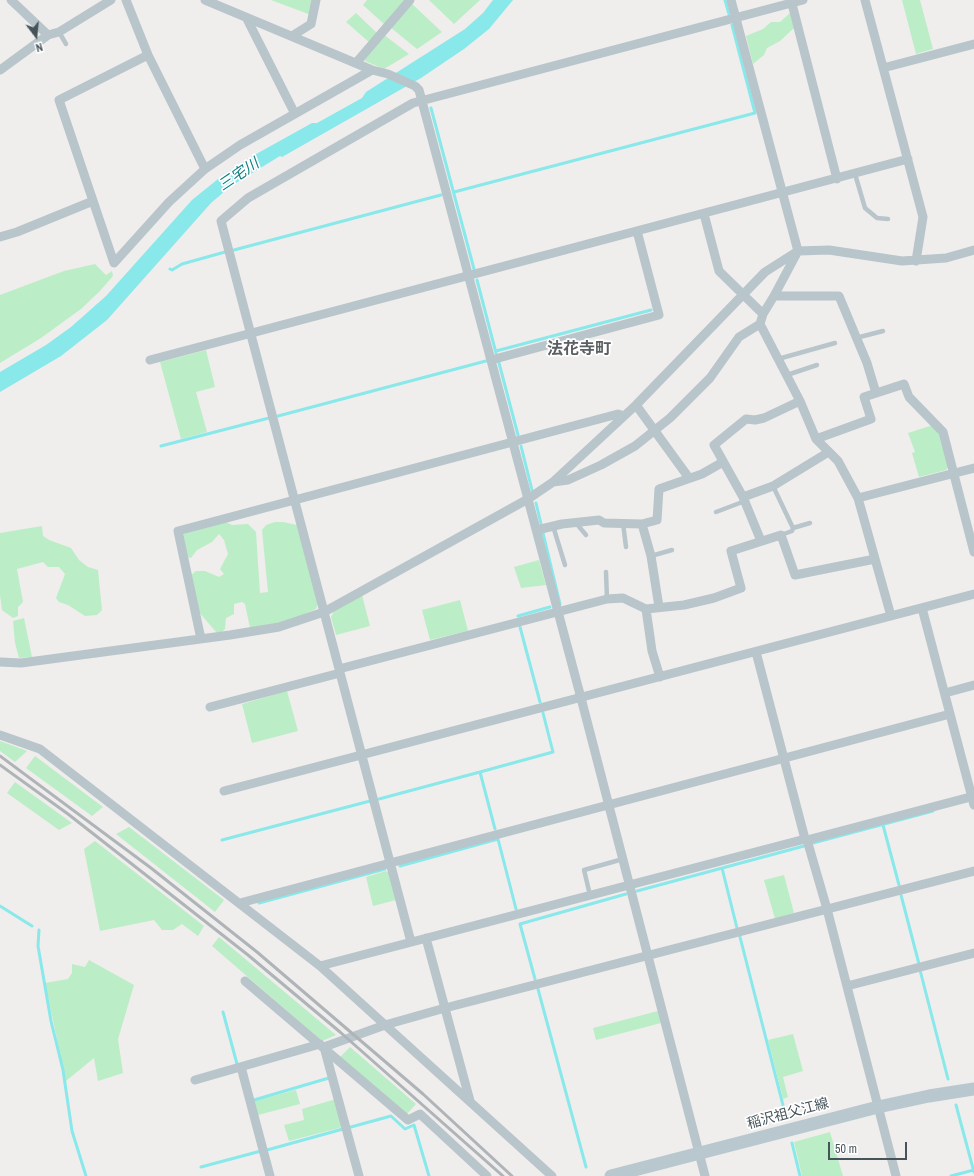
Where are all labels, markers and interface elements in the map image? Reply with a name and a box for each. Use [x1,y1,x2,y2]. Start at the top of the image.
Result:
north arrow [16,16,56,56]
text: N [34,40,44,55]
water label: 三宅川 [215,155,263,195]
district label: 法花寺町 [547,340,611,360]
street label: 稲沢祖父江線 [745,1095,831,1133]
scale bar [830,1134,909,1160]
text: 50 m [835,1141,857,1157]

